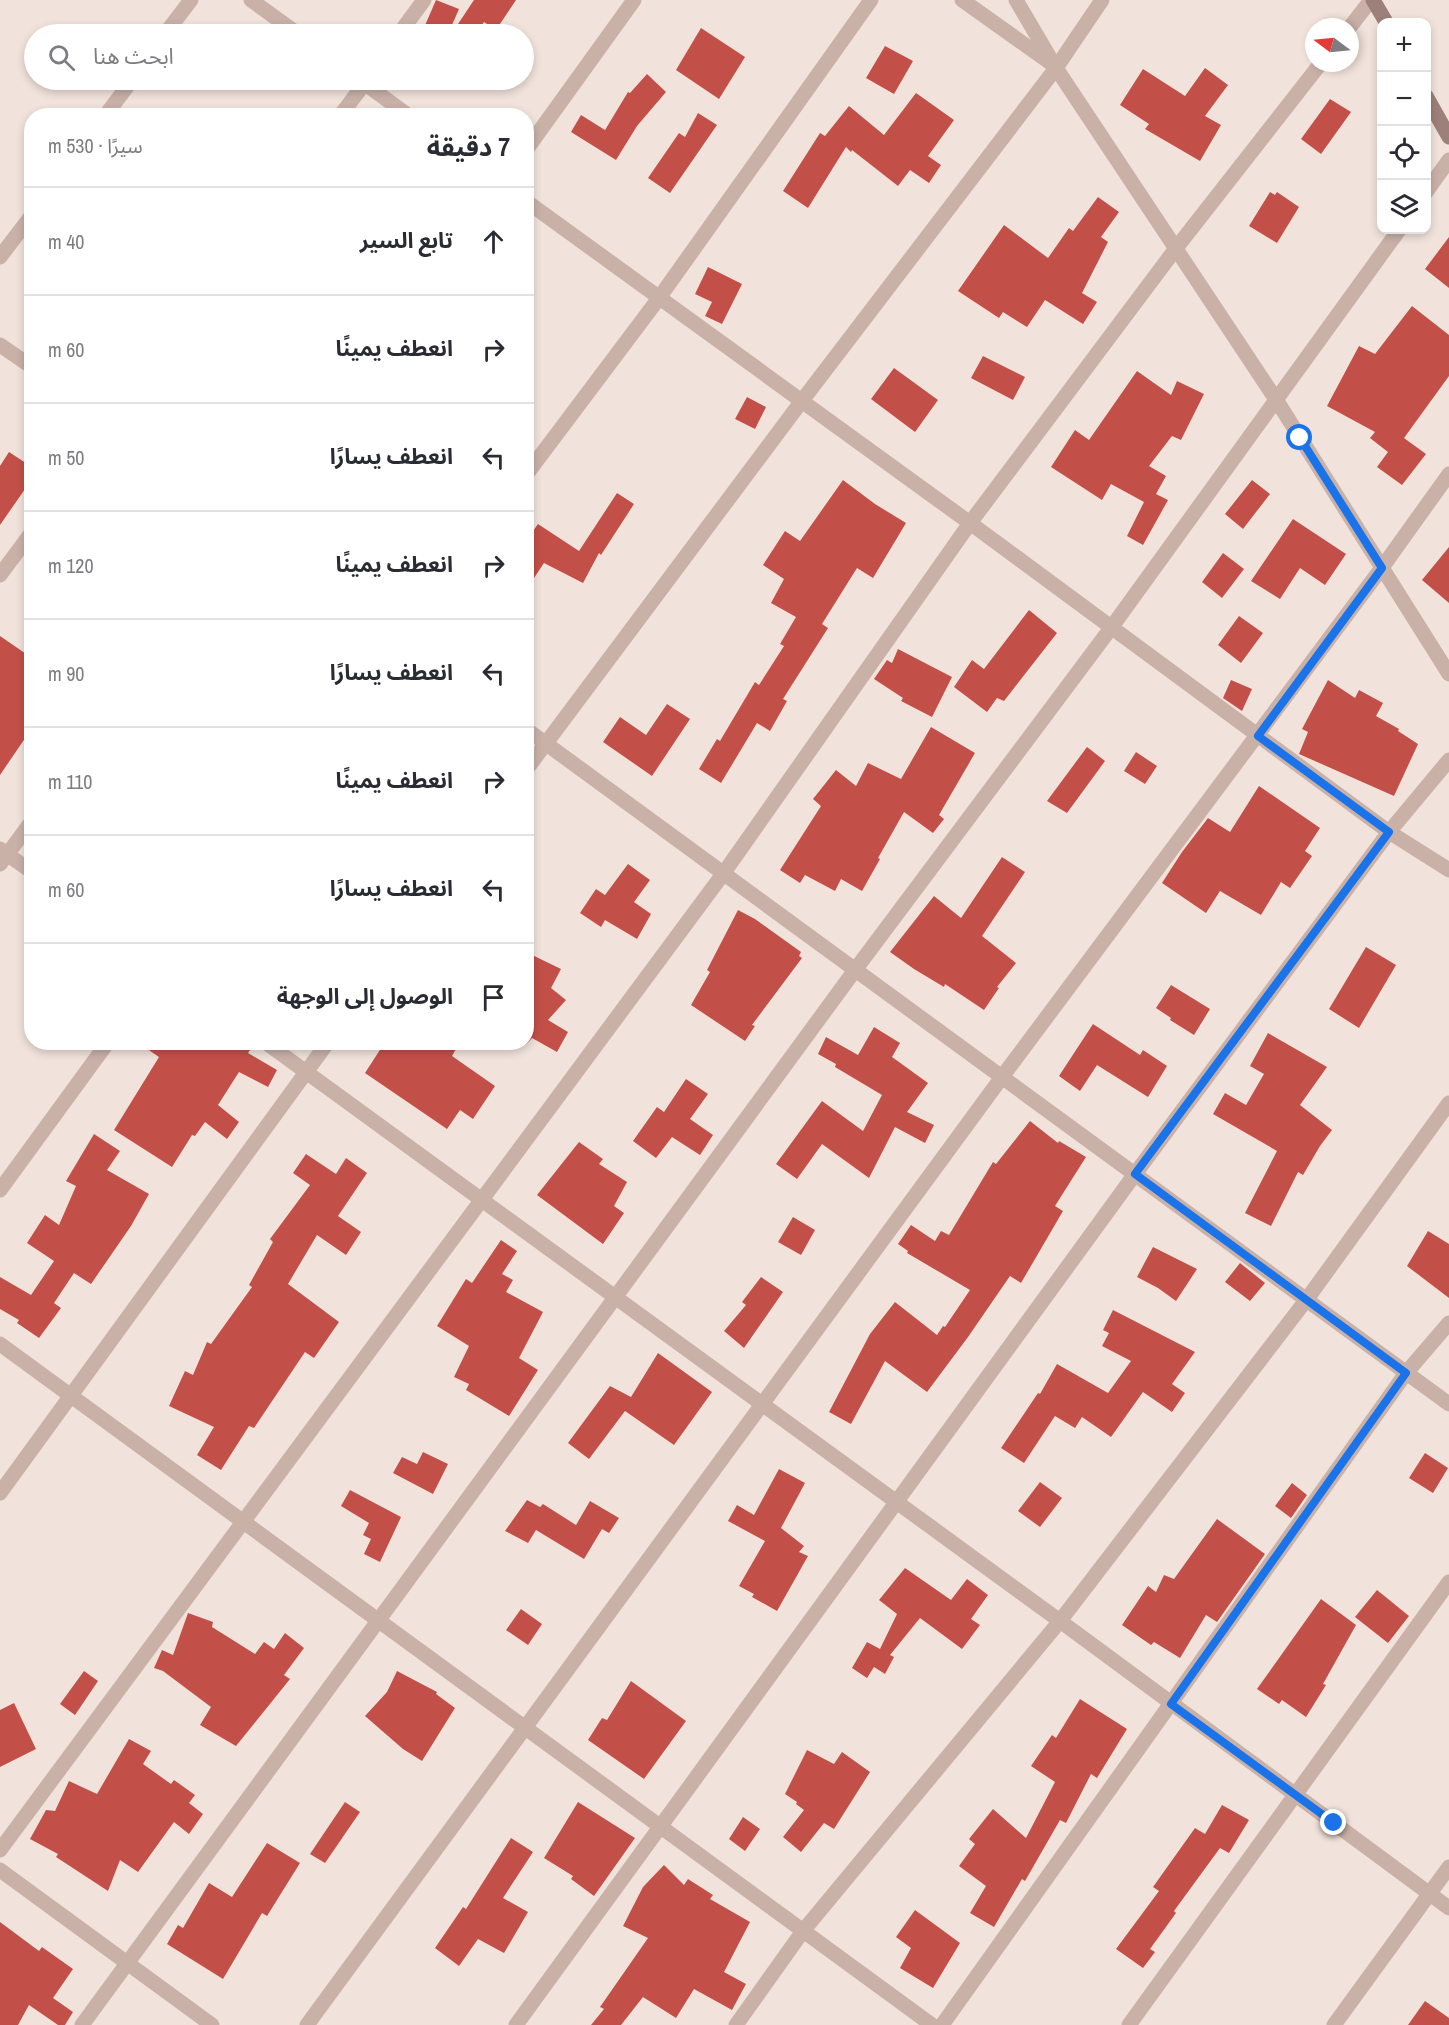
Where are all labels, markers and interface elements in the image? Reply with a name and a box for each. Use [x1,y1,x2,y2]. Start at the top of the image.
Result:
north arrow [1305,18,1359,72]
map controls [1377,18,1431,234]
button: + [1377,18,1431,72]
search box [24,24,534,90]
icon: search [45,41,78,74]
text: ابحث هنا [93,41,174,71]
button: − [1377,72,1431,126]
button: locate [1377,126,1431,180]
text: 7 دقيقة [427,129,510,164]
text: سيرًا · 530 m [48,132,143,159]
button: layers [1377,180,1431,234]
text: تابع السير [360,225,453,255]
icon: ahead [477,225,510,258]
text: 40 m [48,228,84,255]
text: انعطف يمينًا [335,333,453,363]
icon: right [477,333,510,366]
text: 60 m [48,336,84,363]
route start [1286,424,1312,450]
text: انعطف يسارًا [330,441,453,471]
icon: left [477,441,510,474]
text: 50 m [48,444,84,471]
text: انعطف يمينًا [335,549,453,579]
icon: right [477,549,510,582]
text: 120 m [48,552,94,579]
text: انعطف يسارًا [330,657,453,687]
icon: left [477,657,510,690]
text: 90 m [48,660,84,687]
text: انعطف يمينًا [335,765,453,795]
icon: right [477,765,510,798]
text: 110 m [48,768,92,795]
text: انعطف يسارًا [330,873,453,903]
icon: left [477,873,510,906]
text: 60 m [48,876,84,903]
text: الوصول إلى الوجهة [277,981,453,1011]
icon: arrive [477,981,510,1014]
route end [1320,1809,1346,1835]

